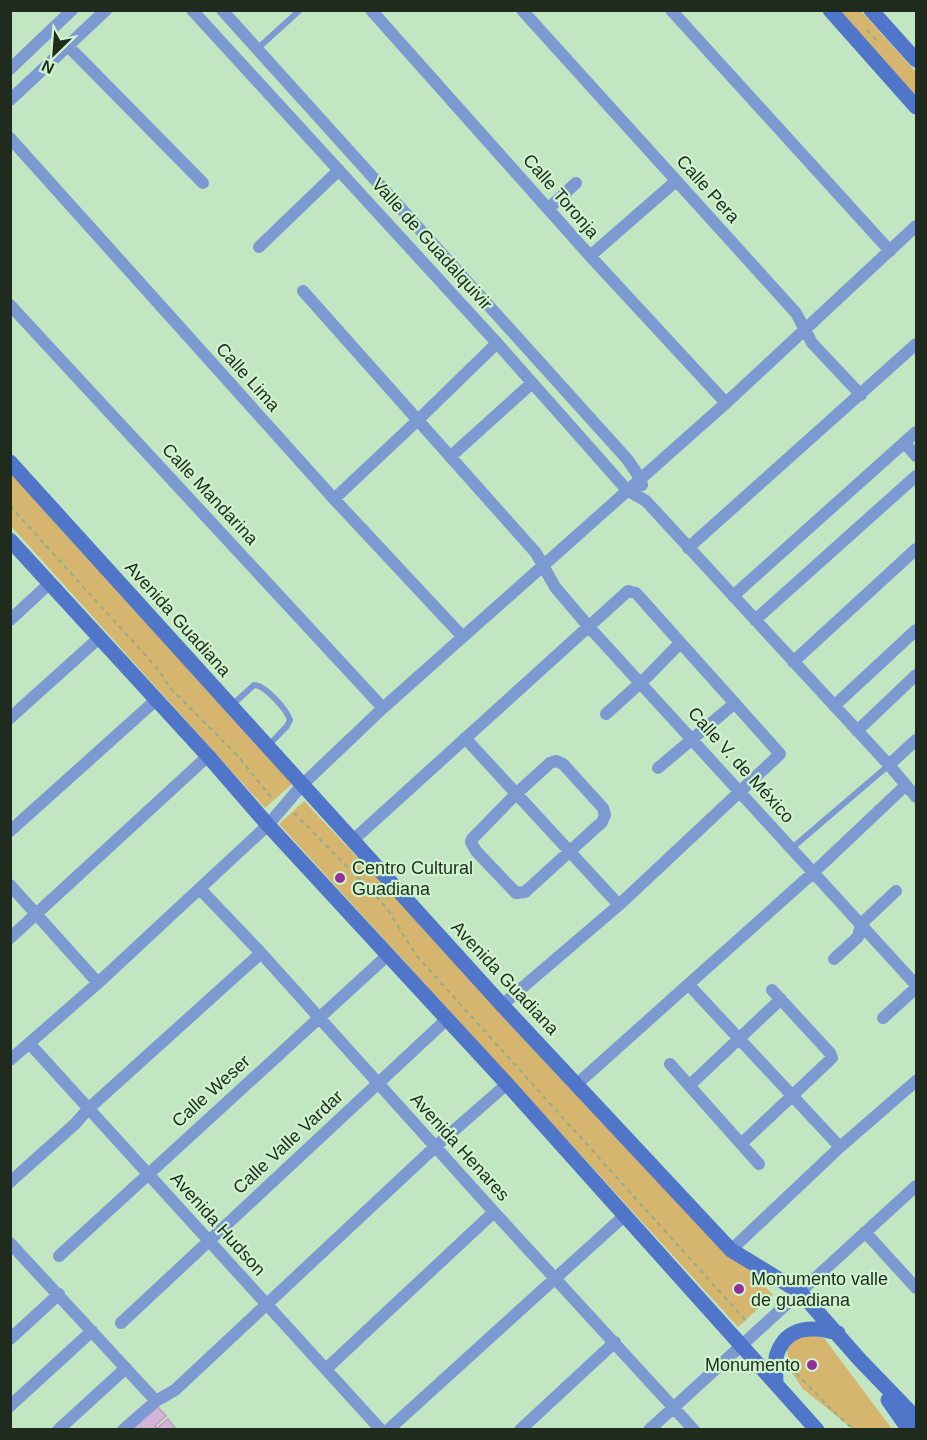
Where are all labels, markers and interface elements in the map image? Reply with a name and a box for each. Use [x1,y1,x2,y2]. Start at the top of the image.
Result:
north arrow [24,24,84,84]
text: N [39,57,57,77]
street label: Calle Toronja [519,150,604,243]
street label: Calle Pera [672,151,744,228]
street label: Valle de Guadalquivir [368,174,496,314]
street label: Calle Lima [212,339,285,416]
street label: Calle Mandarina [158,439,263,549]
street label: Avenida Guadiana [121,557,236,681]
street label: Calle V. de México [684,703,798,827]
place label: Centro Cultural Guadiana [352,858,473,899]
marker: Centro Cultural Guadiana [333,871,347,885]
street label: Avenida Guadiana [447,917,563,1040]
street label: Calle Weser [168,1051,254,1131]
street label: Calle Valle Vardar [229,1086,347,1198]
street label: Avenida Henares [406,1089,514,1205]
street label: Avenida Hudson [166,1168,270,1280]
place label: Monumento valle de guadiana [751,1269,888,1310]
marker: Monumento valle de guadiana [732,1282,746,1296]
place label: Monumento [705,1355,800,1375]
marker: Monumento [805,1358,819,1372]

